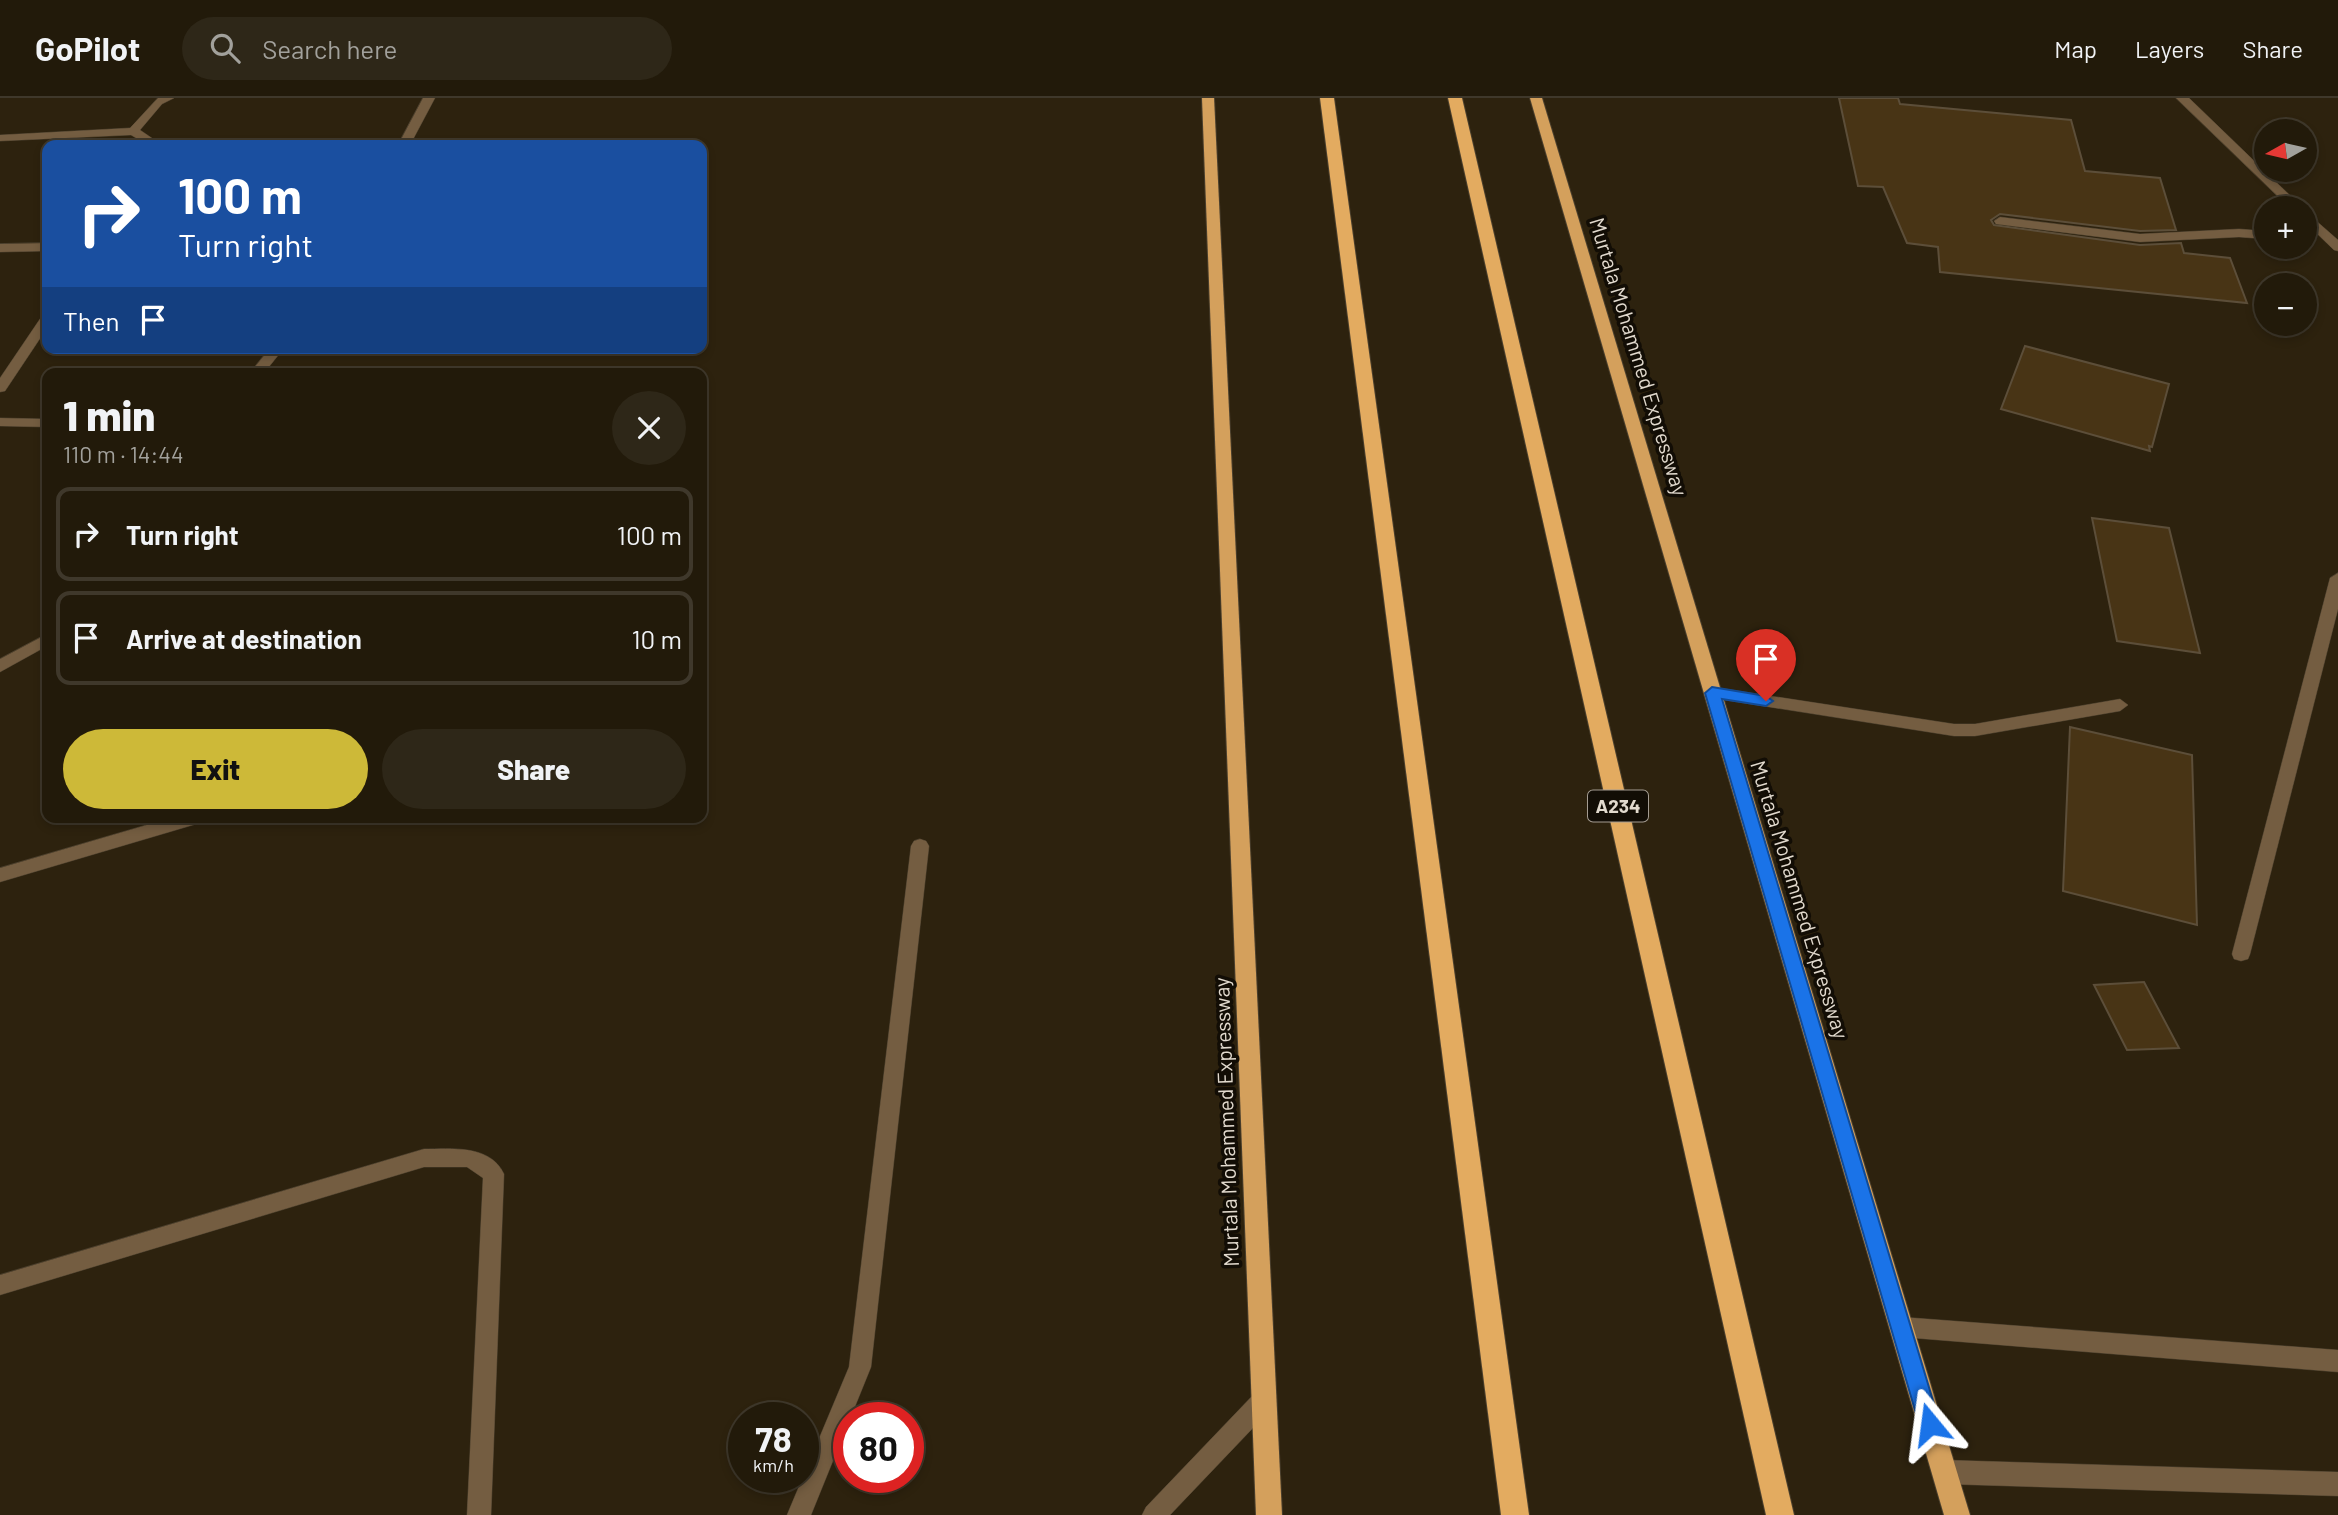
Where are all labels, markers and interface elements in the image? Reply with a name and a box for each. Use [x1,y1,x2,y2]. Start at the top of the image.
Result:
search box [182,17,672,80]
text: GoPilot [35,28,140,68]
icon: search [206,29,244,67]
text: Search here [262,33,397,64]
text: Map [2054,34,2097,63]
text: Layers [2135,34,2204,63]
text: Share [2242,34,2303,63]
north arrow [2254,119,2317,182]
map controls [2254,119,2317,336]
text: 100 m [178,165,302,224]
icon: right [63,168,154,259]
button: + [2254,196,2317,259]
street label: Murtala Mohammed Expressway [1585,214,1694,499]
text: Turn right [178,225,313,263]
button: − [2254,273,2317,336]
icon: arrive [134,301,172,339]
text: Then [63,305,120,336]
text: 1 min [63,389,155,439]
button: close [612,391,686,465]
text: 110 m · 14:44 [63,440,184,468]
icon: right [67,515,105,553]
text: Turn right [126,519,239,550]
text: 100 m [617,519,682,550]
icon: arrive [67,619,105,657]
text: Arrive at destination [126,623,362,654]
text: 10 m [632,623,682,654]
pin [1736,629,1796,701]
icon: arrive [1747,640,1785,678]
button: Exit [63,729,368,809]
button: Share [382,729,686,809]
street label: Murtala Mohammed Expressway [1746,757,1855,1042]
road number: A234 [1588,790,1648,821]
street label: Murtala Mohammed Expressway [1208,977,1243,1267]
position arrow [1893,1387,1967,1461]
speed limit sign: 80 [833,1402,924,1493]
text: 78 [755,1417,792,1459]
text: km/h [753,1454,794,1476]

